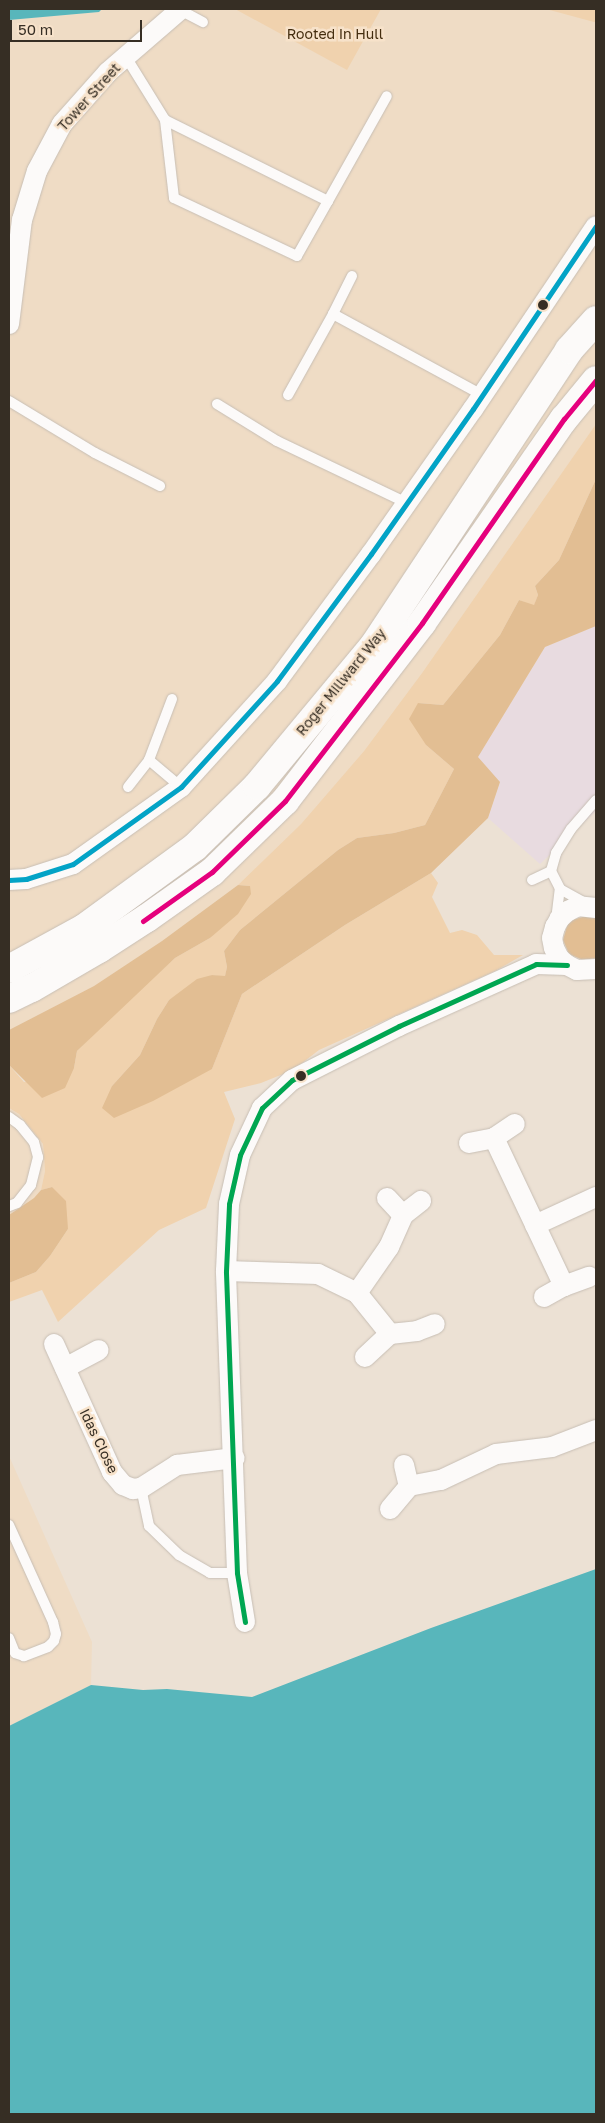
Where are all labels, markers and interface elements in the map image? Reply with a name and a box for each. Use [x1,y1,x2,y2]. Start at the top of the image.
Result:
scale bar [12,10,145,42]
text: 50 m [18,20,53,38]
park label: Rooted In Hull [287,26,383,42]
street label: Tower Street [54,60,124,134]
unlabelled marker [538,300,548,310]
street label: Roger Millward Way [293,625,389,739]
unlabelled marker [296,1071,306,1081]
street label: Idas Close [76,1406,122,1476]

